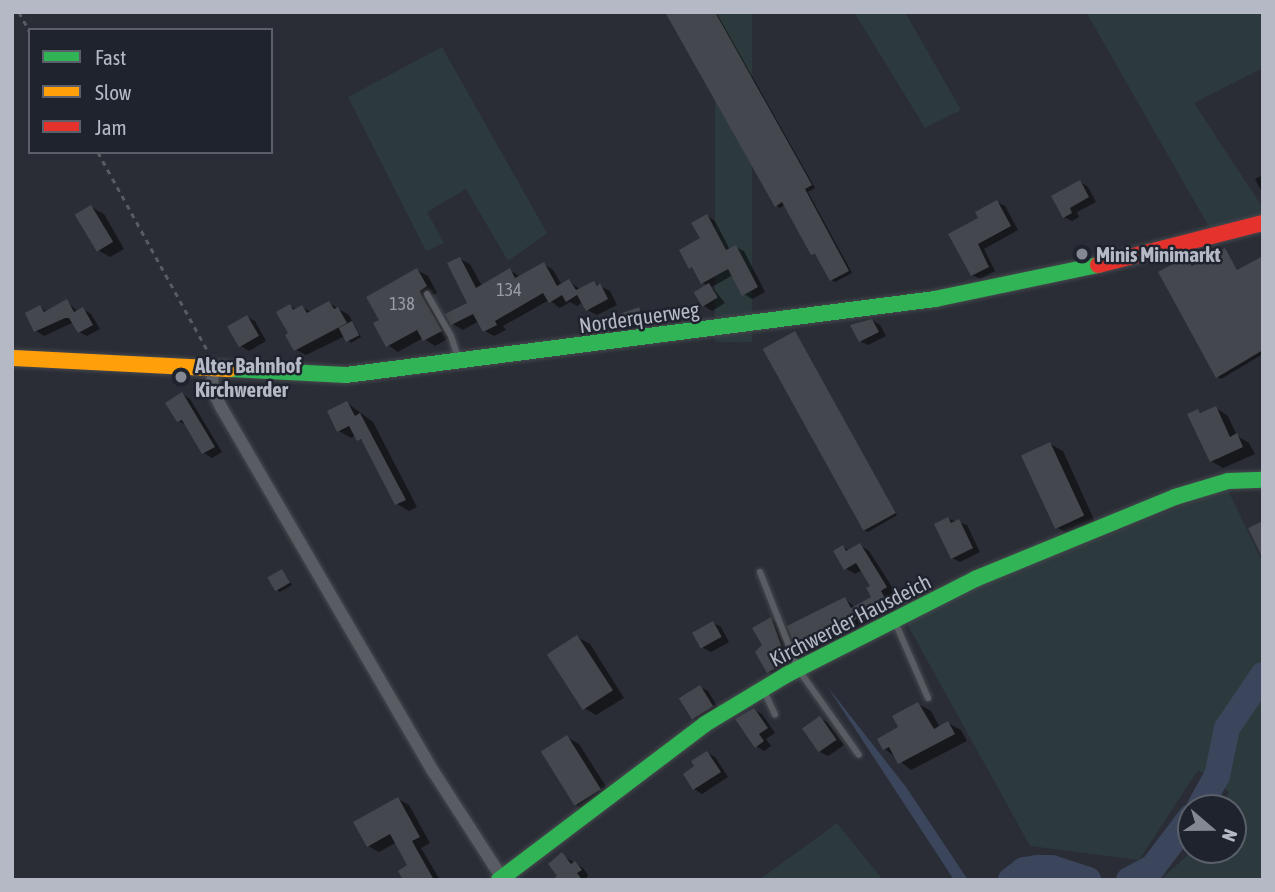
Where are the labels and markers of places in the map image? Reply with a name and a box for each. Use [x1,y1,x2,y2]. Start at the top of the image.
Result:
place label: Minis Minimarkt [1096,241,1220,267]
marker: Minis Minimarkt [1074,246,1090,262]
place label: Alter Bahnhof Kirchwerder [195,352,301,402]
marker: Alter Bahnhof Kirchwerder [173,369,189,385]

